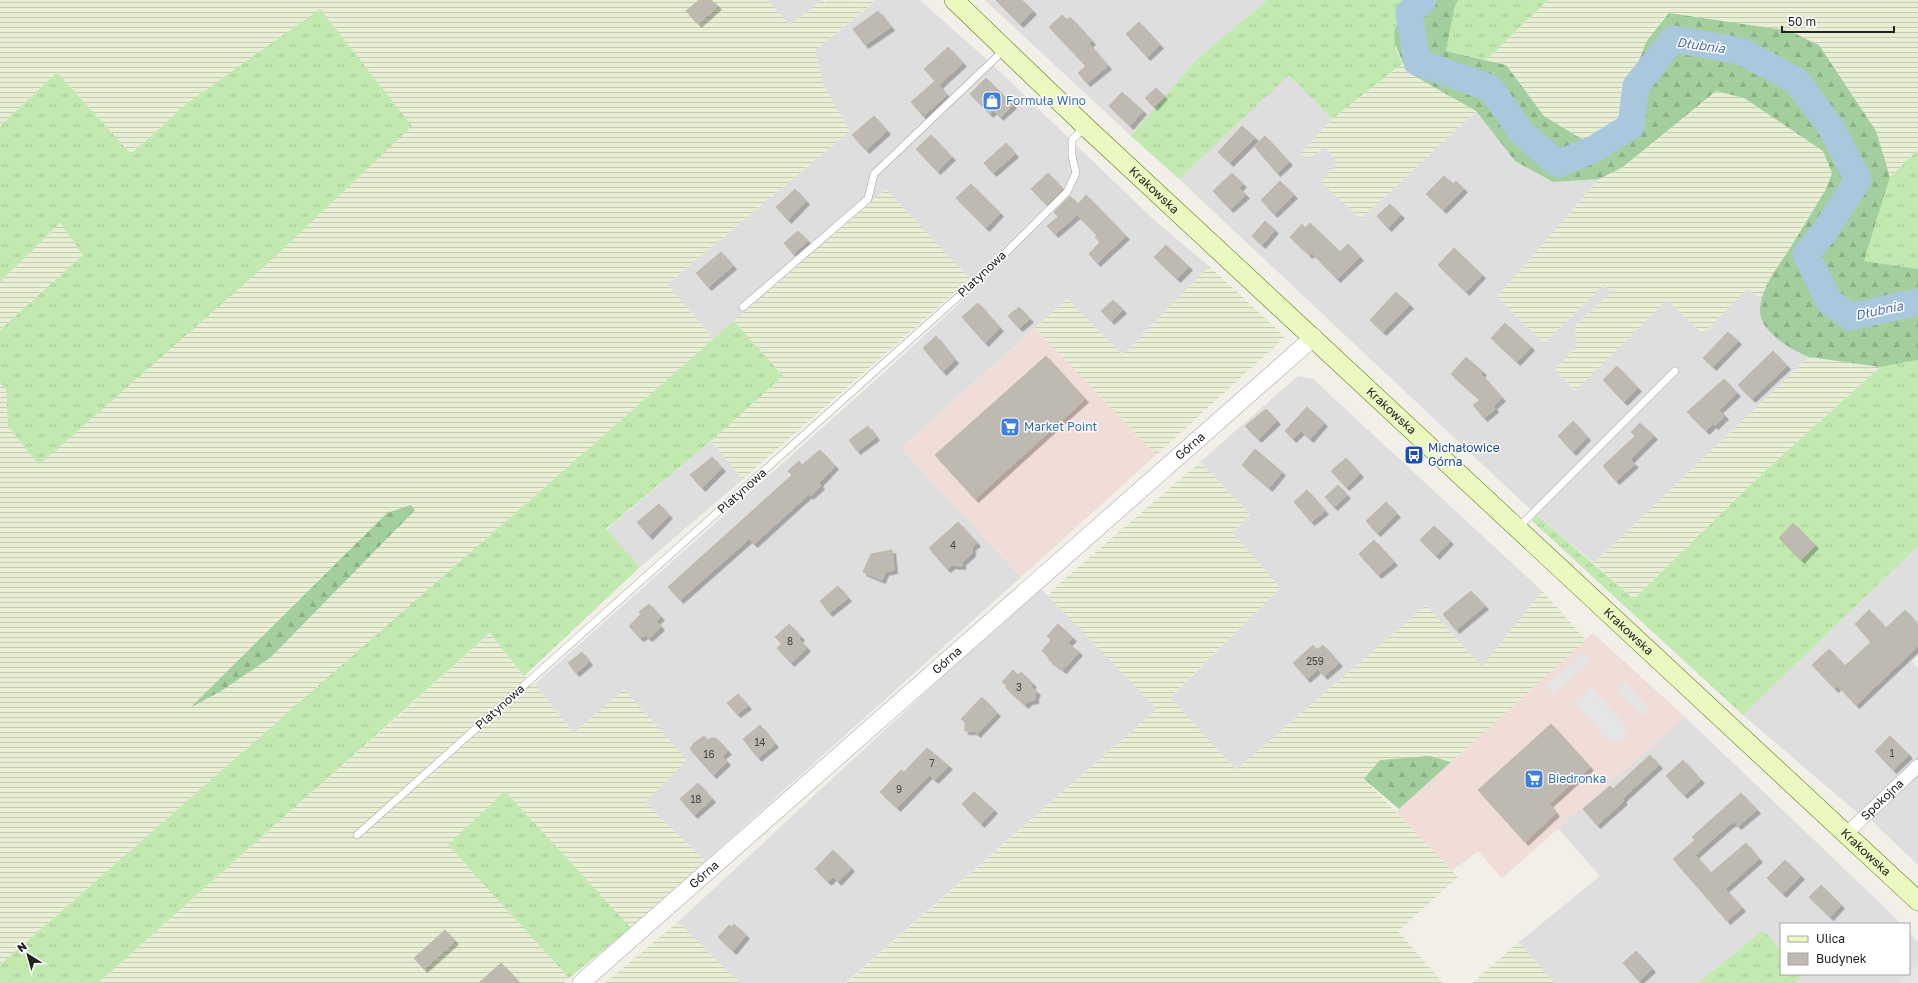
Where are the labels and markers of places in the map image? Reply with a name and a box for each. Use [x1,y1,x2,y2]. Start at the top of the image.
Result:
shop icon: Formuła Wino [981,90,1003,112]
place label: Formuła Wino [1006,93,1086,108]
supermarket icon: Market Point [999,416,1021,438]
place label: Market Point [1024,419,1097,434]
place label: Michałowice Górna [1428,440,1500,469]
bus stop icon: Michałowice Górna [1403,444,1425,466]
supermarket icon: Biedronka [1523,768,1545,790]
place label: Biedronka [1548,771,1606,786]

